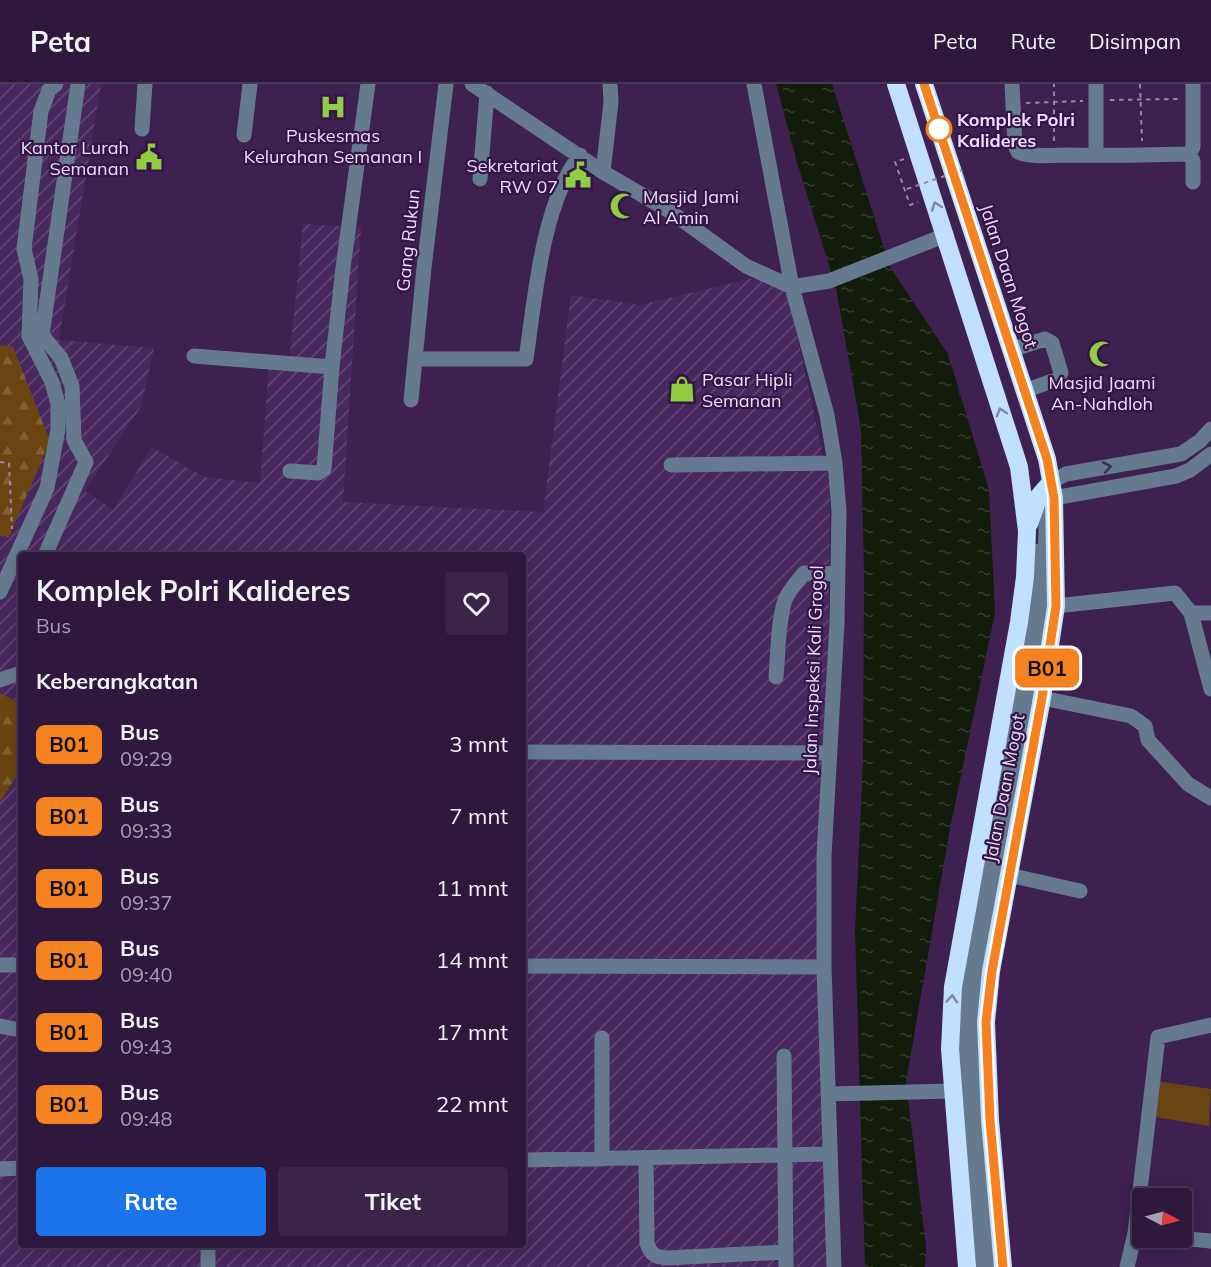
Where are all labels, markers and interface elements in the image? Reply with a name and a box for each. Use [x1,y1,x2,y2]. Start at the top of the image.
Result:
text: Peta [30,24,91,59]
text: Peta [933,28,978,54]
text: Rute [1011,28,1056,54]
text: Disimpan [1089,28,1181,54]
hospital icon: Puskesmas Kelurahan Semanan I [318,92,348,122]
place label: Komplek Polri Kalideres [957,108,1075,152]
marker: Komplek Polri Kalideres [926,116,952,142]
place label: Puskesmas Kelurahan Semanan I [244,124,422,168]
place label: Kantor Lurah Semanan [21,136,129,180]
public building icon: Kantor Lurah Semanan [134,142,164,172]
place label: Sekretariat RW 07 [467,154,558,198]
public building icon: Sekretariat RW 07 [563,160,593,190]
place label: Masjid Jami Al Amin [643,185,739,229]
street label: Gang Rukun [391,188,425,292]
mosque icon: Masjid Jami Al Amin [608,191,638,221]
one-way arrow [930,201,943,212]
street label: Jalan Daan Mogot [975,201,1043,351]
mosque icon: Masjid Jaami An-Nahdloh [1087,339,1117,369]
place label: Pasar Hipli Semanan [702,368,792,412]
place label: Masjid Jaami An-Nahdloh [1049,371,1155,415]
shop icon: Pasar Hipli Semanan [667,374,697,404]
one-way arrow [996,407,1008,417]
one-way arrow [1102,461,1112,474]
street label: Jalan Inspeksi Kali Grogol [798,565,828,775]
button: heart [445,572,508,635]
text: Komplek Polri Kalideres [36,573,350,608]
text: Bus [36,613,71,638]
line badge: B01 [1012,648,1082,688]
text: B01 [1027,655,1067,681]
text: Keberangkatan [36,667,198,695]
street label: Jalan Daan Mogot [978,712,1030,864]
text: Bus [120,718,159,746]
text: 3 mnt [449,730,508,758]
text: B01 [49,731,89,757]
text: 09:29 [120,746,173,771]
text: Bus [120,790,159,818]
text: 7 mnt [449,802,508,830]
text: B01 [49,803,89,829]
text: 09:33 [120,818,173,843]
text: Bus [120,862,159,890]
text: 11 mnt [436,874,508,902]
text: B01 [49,875,89,901]
text: 09:37 [120,890,173,915]
text: Bus [120,934,159,962]
text: 14 mnt [436,946,508,974]
text: B01 [49,947,89,973]
text: 09:40 [120,962,173,987]
one-way arrow [945,995,958,1004]
text: Bus [120,1006,159,1034]
text: 17 mnt [436,1018,508,1046]
text: B01 [49,1019,89,1045]
text: 09:43 [120,1034,173,1059]
text: Bus [120,1078,159,1106]
text: 22 mnt [436,1090,508,1118]
text: B01 [49,1091,89,1117]
text: 09:48 [120,1106,173,1131]
button: Rute [36,1167,266,1236]
button: Tiket [278,1167,508,1236]
north arrow [1132,1188,1192,1248]
map controls [1132,1188,1192,1248]

